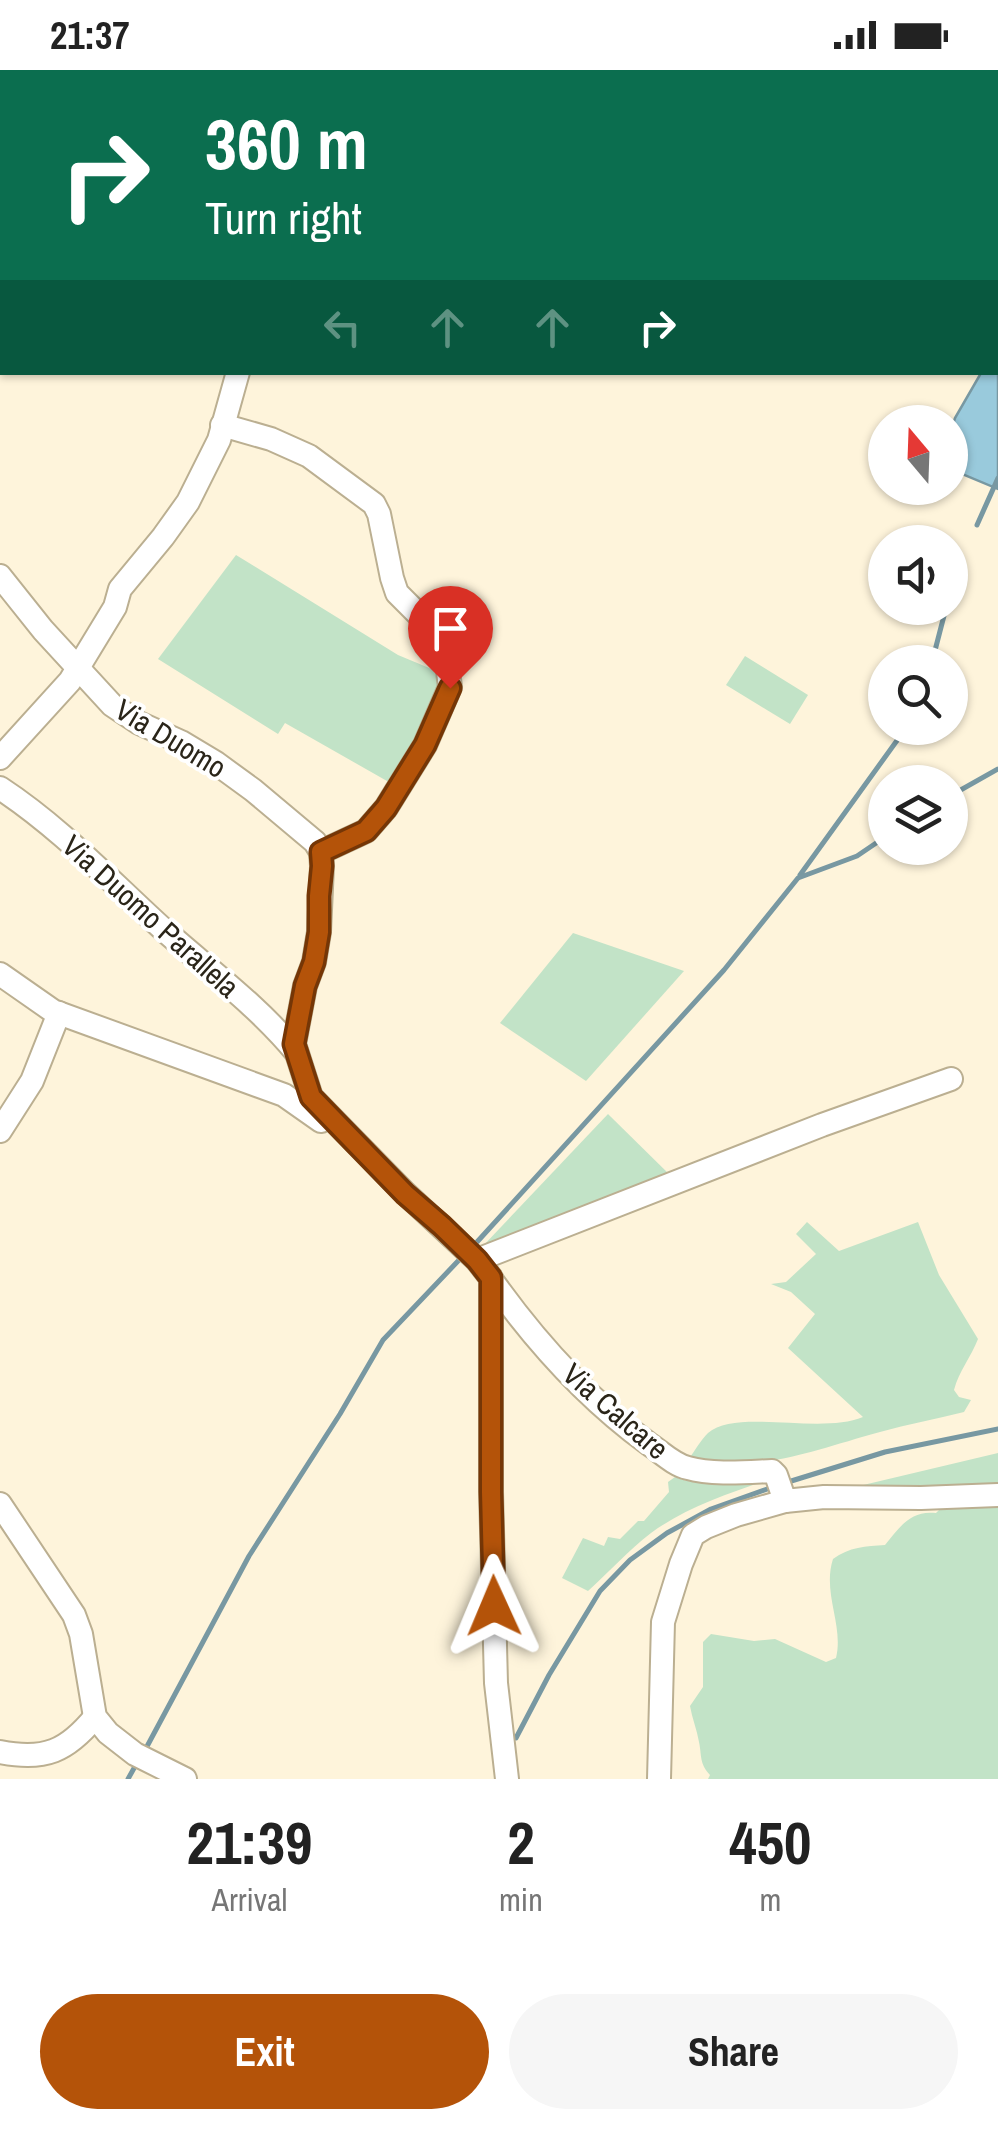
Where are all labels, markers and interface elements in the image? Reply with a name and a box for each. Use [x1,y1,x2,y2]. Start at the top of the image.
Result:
text: 21:37 [50,10,130,61]
text: 360 m [205,97,368,191]
icon: right [40,110,170,240]
text: Turn right [205,187,362,248]
icon: left [315,300,370,355]
icon: ahead [420,300,475,355]
icon: ahead [525,300,580,355]
icon: right [630,300,685,355]
north arrow [868,405,968,505]
map controls [868,405,968,865]
button: sound [868,525,968,625]
pin [408,586,493,689]
icon: arrive [423,601,478,656]
button: search [868,645,968,745]
street label: Via Duomo [108,689,234,787]
button: layers [868,765,968,865]
street label: Via Duomo Parallela [54,826,248,1006]
street label: Via Calcare [555,1354,677,1468]
position arrow [442,1554,546,1658]
text: 21:39 [187,1802,312,1883]
text: 2 [507,1802,535,1883]
text: 450 [729,1802,811,1883]
text: Arrival [212,1878,287,1921]
text: min [499,1878,543,1921]
text: m [759,1878,781,1921]
button: Exit [40,1994,489,2109]
button: Share [509,1994,958,2109]

